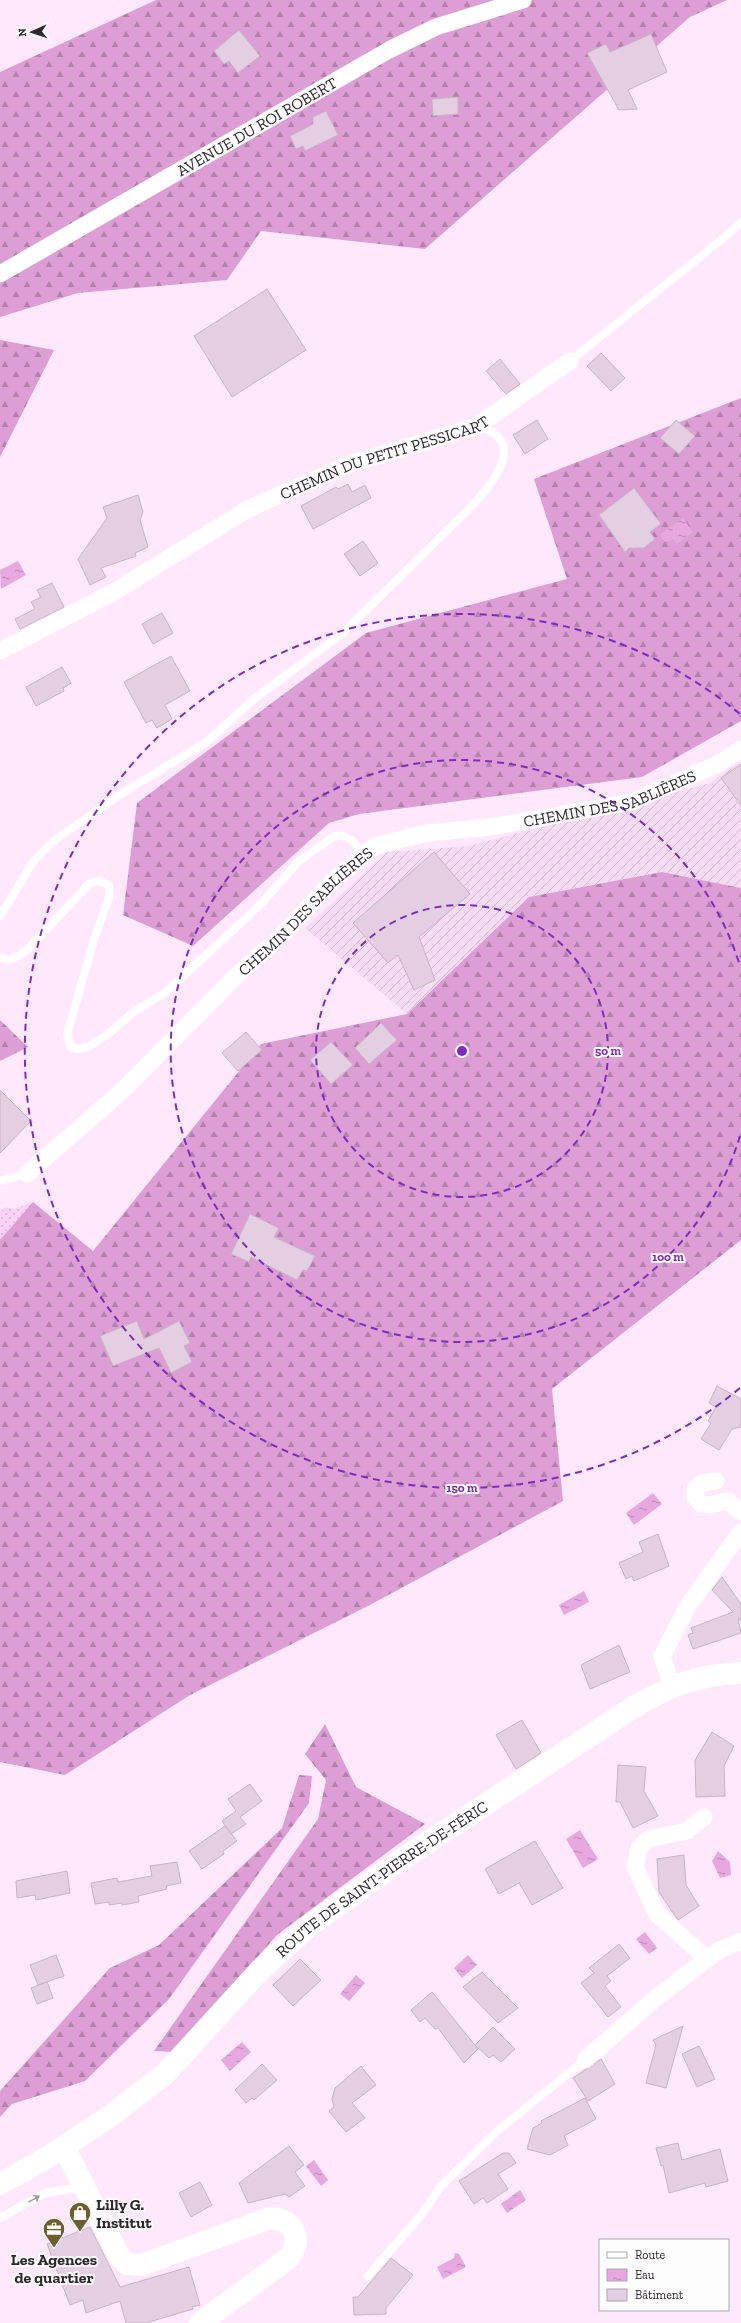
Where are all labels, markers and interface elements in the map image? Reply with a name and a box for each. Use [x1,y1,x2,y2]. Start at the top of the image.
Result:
north arrow [12,12,52,52]
text: N [16,27,29,37]
street label: AVENUE DU ROI ROBERT [173,73,340,180]
street label: CHEMIN DU PETIT PESSICART [277,411,493,503]
street label: CHEMIN DES SABLIÈRES [522,766,699,830]
street label: CHEMIN DES SABLIÈRES [234,843,376,979]
centre of rings [455,1044,469,1058]
text: 50 m [595,1044,621,1058]
text: 100 m [652,1250,684,1264]
text: 150 m [447,1481,478,1495]
street label: ROUTE DE SAINT-PIERRE-DE-FÉRIC [272,1796,491,1961]
one-way arrow [28,2195,40,2203]
place label: Lilly G. Institut [96,2195,152,2232]
shop icon: Lilly G. Institut [67,2200,93,2233]
office icon: Les Agences de quartier [41,2216,67,2249]
legend [599,2239,729,2311]
text: Route [635,2248,666,2262]
place label: Les Agences de quartier [11,2250,97,2287]
text: Eau [635,2268,655,2282]
text: Bâtiment [635,2288,684,2302]

